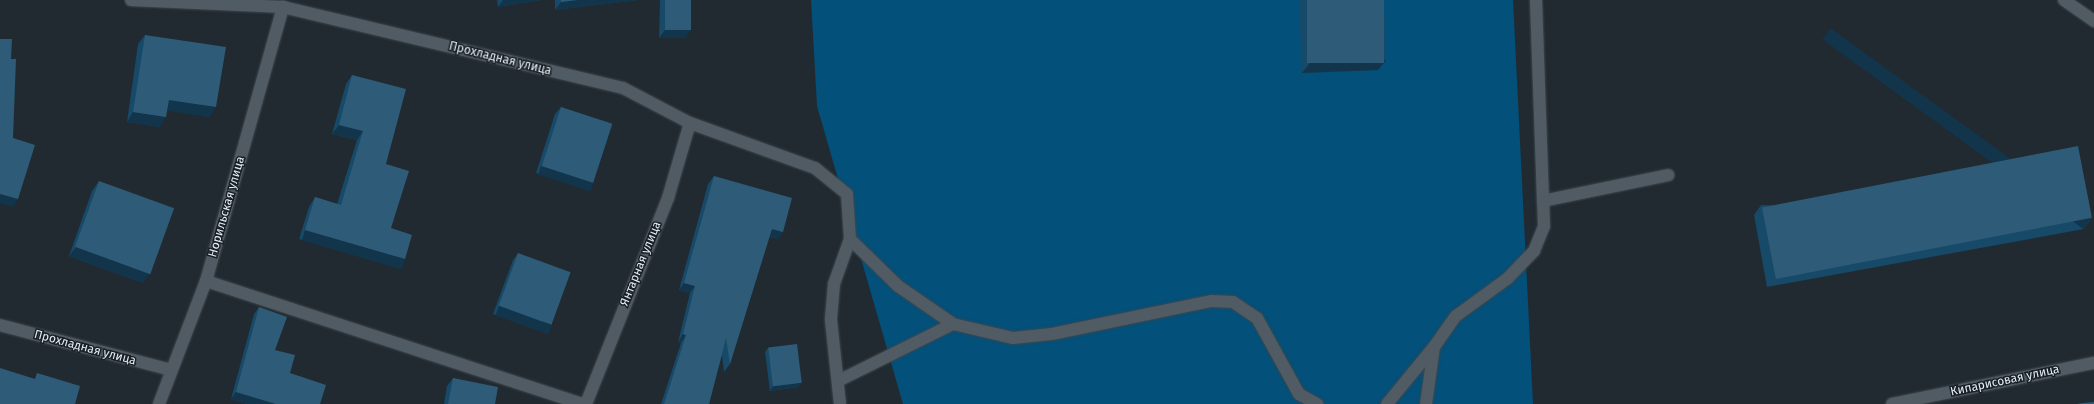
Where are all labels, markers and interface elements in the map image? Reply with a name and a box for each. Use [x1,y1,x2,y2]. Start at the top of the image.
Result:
street label: Прохладная улица [447,39,553,79]
street label: Норильская улица [206,155,248,259]
street label: Янтарная улица [617,220,665,308]
street label: Прохладная улица [32,327,138,369]
street label: Кипарисовая улица [1949,362,2061,400]

